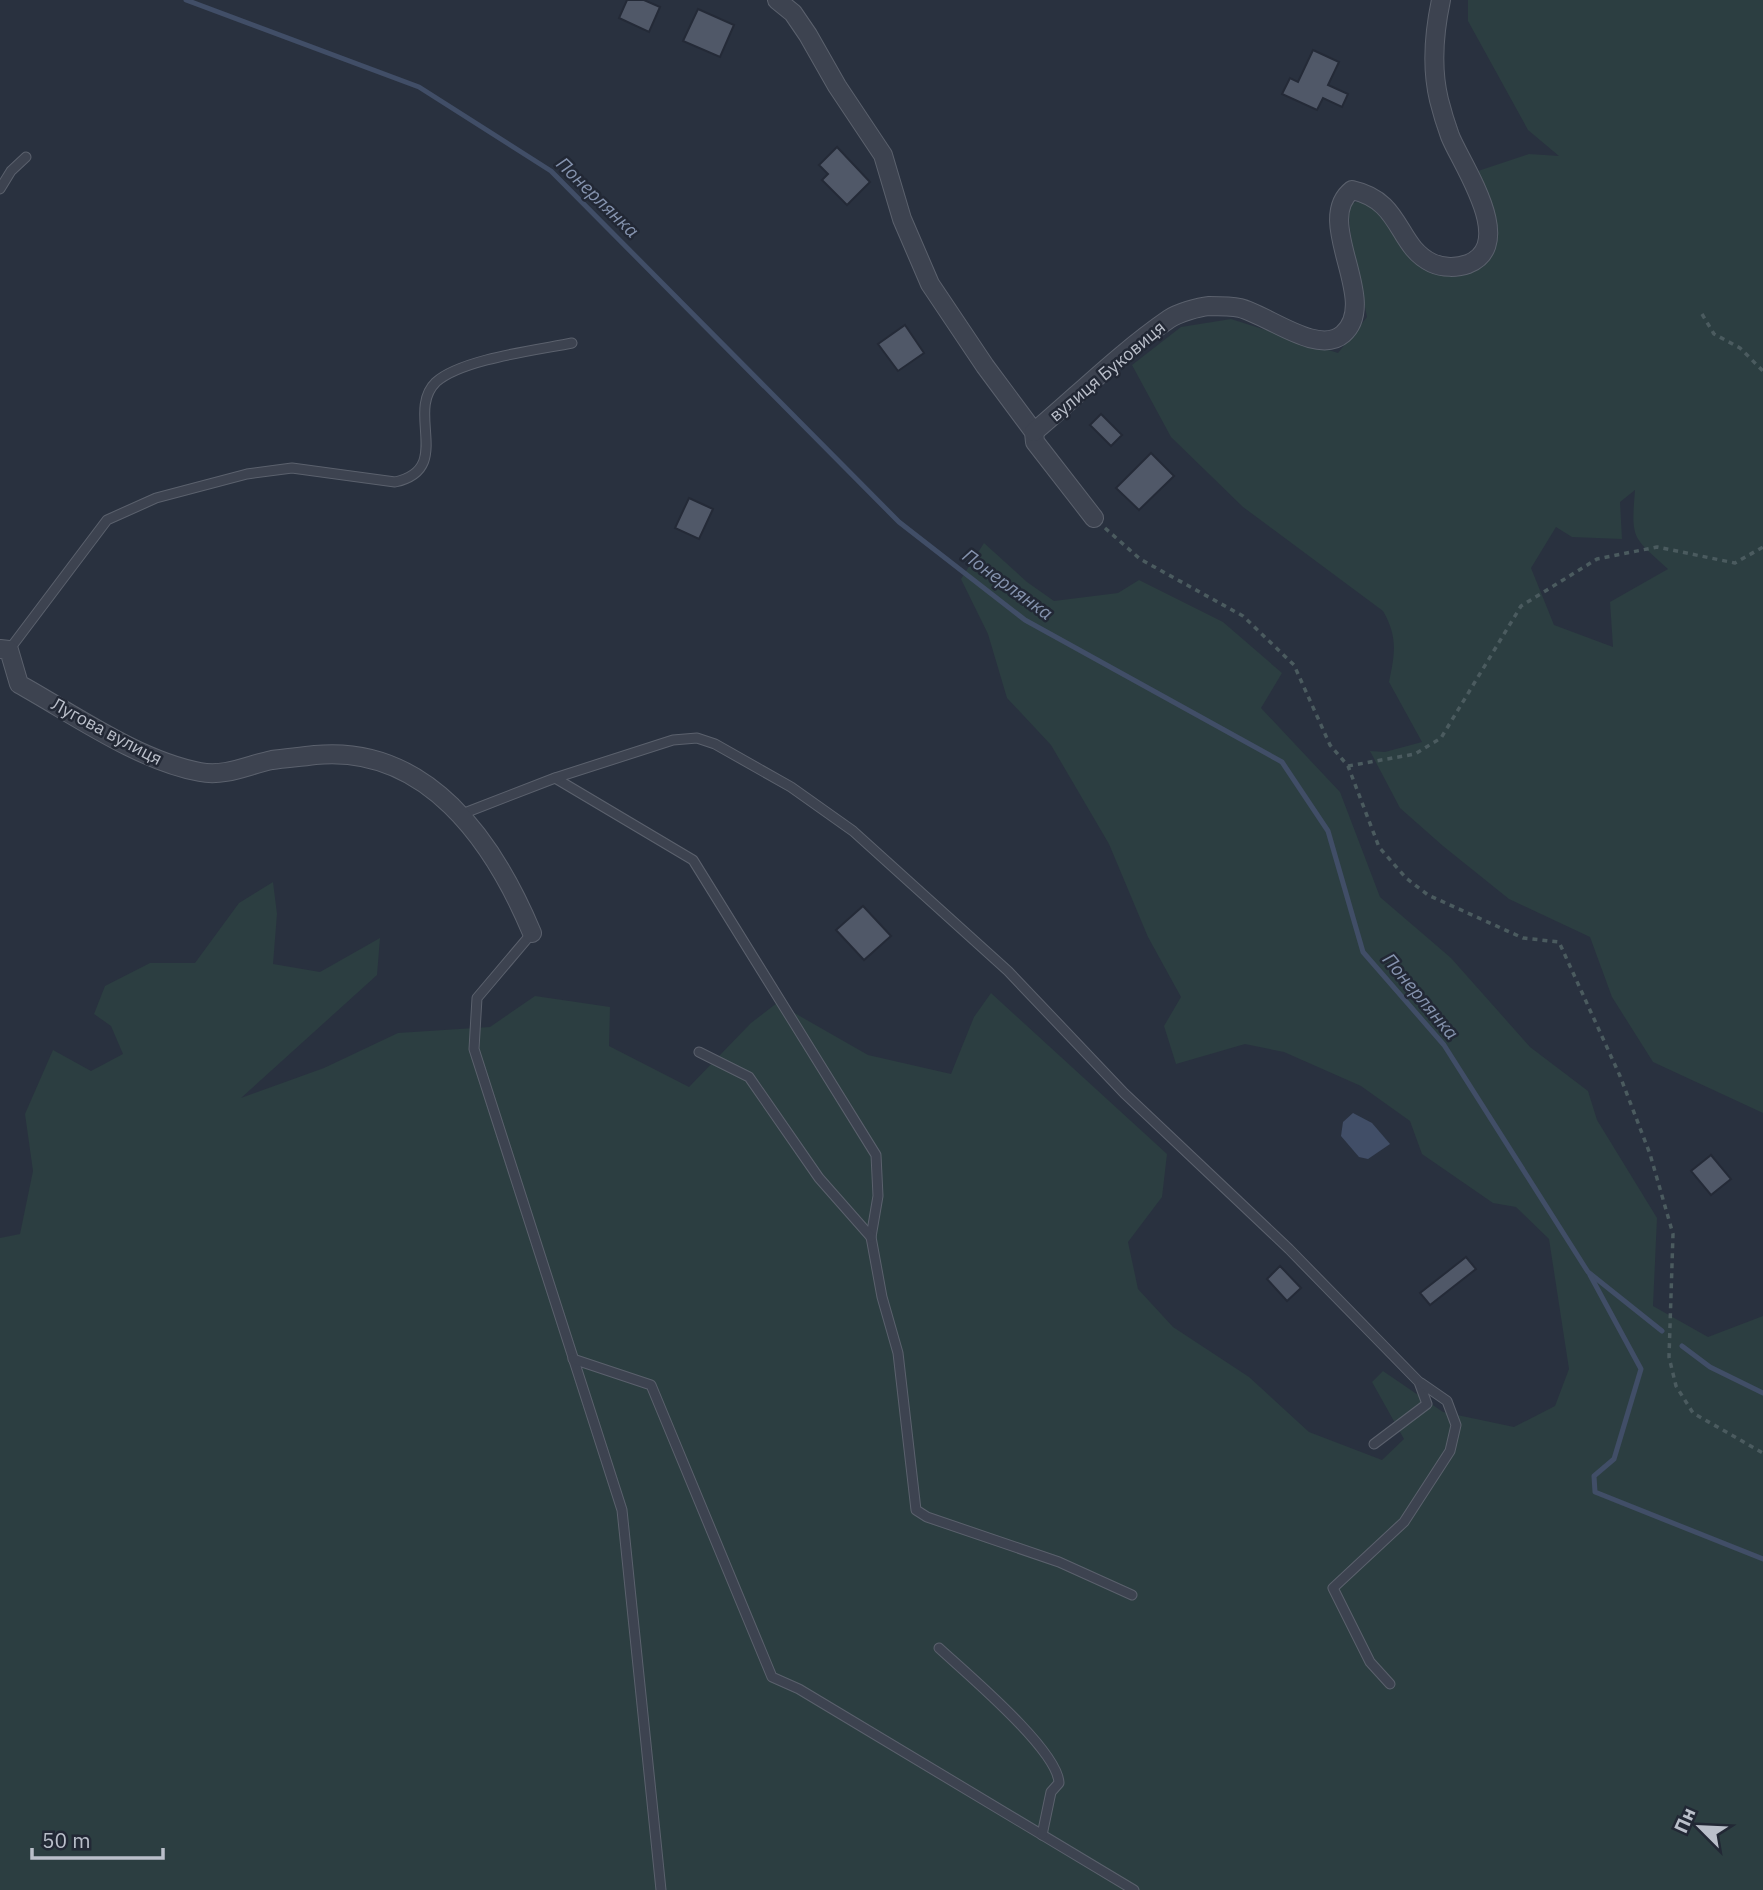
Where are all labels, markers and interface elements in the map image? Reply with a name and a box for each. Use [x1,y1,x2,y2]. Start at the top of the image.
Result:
water label: Понерлянка [552,152,644,242]
street label: вулиця Буковиця [1044,316,1170,426]
water label: Понерлянка [958,543,1058,625]
street label: Лугова вулиця [48,692,166,770]
water label: Понерлянка [1378,948,1464,1044]
north arrow [1665,1792,1735,1862]
text: Пн [1668,1804,1701,1836]
scale bar [32,1816,163,1860]
text: 50 m [42,1826,91,1854]

